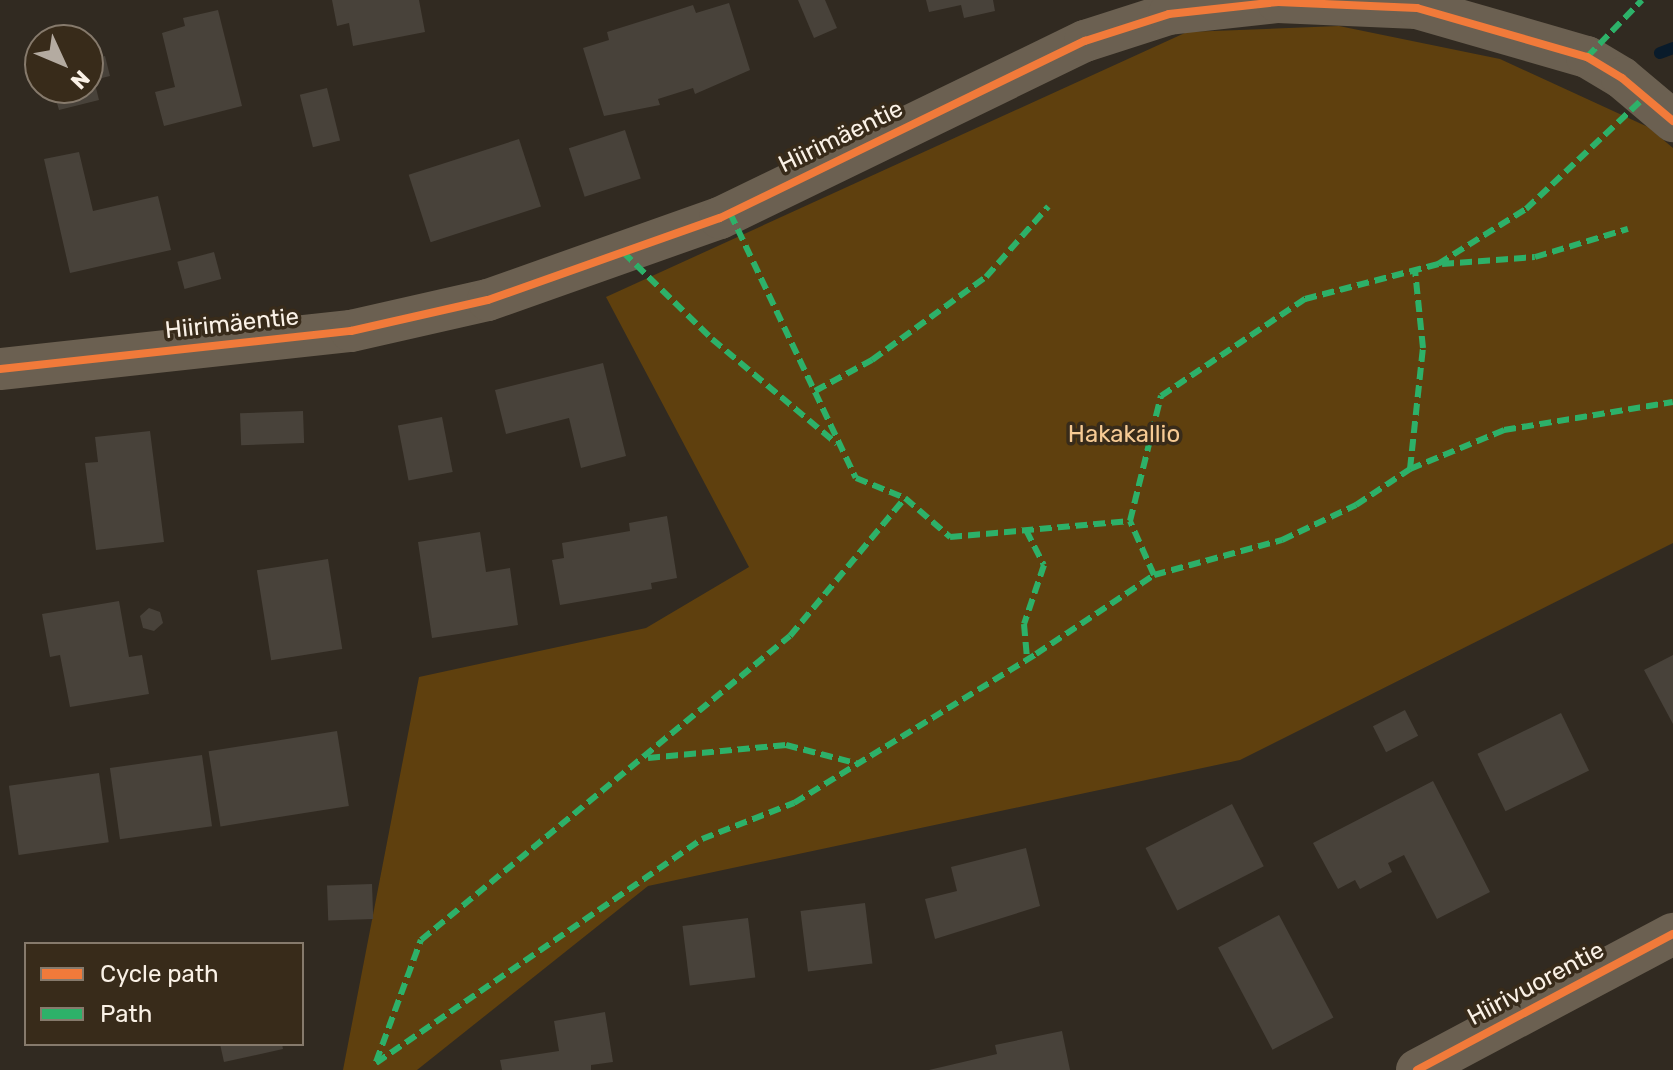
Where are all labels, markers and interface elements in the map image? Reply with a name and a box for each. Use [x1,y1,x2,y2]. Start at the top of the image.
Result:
north arrow [24,24,104,104]
text: N [65,65,95,95]
street label: Hiirimäentie [774,95,908,179]
street label: Hiirimäentie [164,303,300,345]
park label: Hakakallio [1068,421,1180,449]
street label: Hiirivuorentie [1463,936,1609,1032]
legend [24,942,304,1046]
text: Cycle path [100,960,219,988]
text: Path [100,1000,152,1028]

